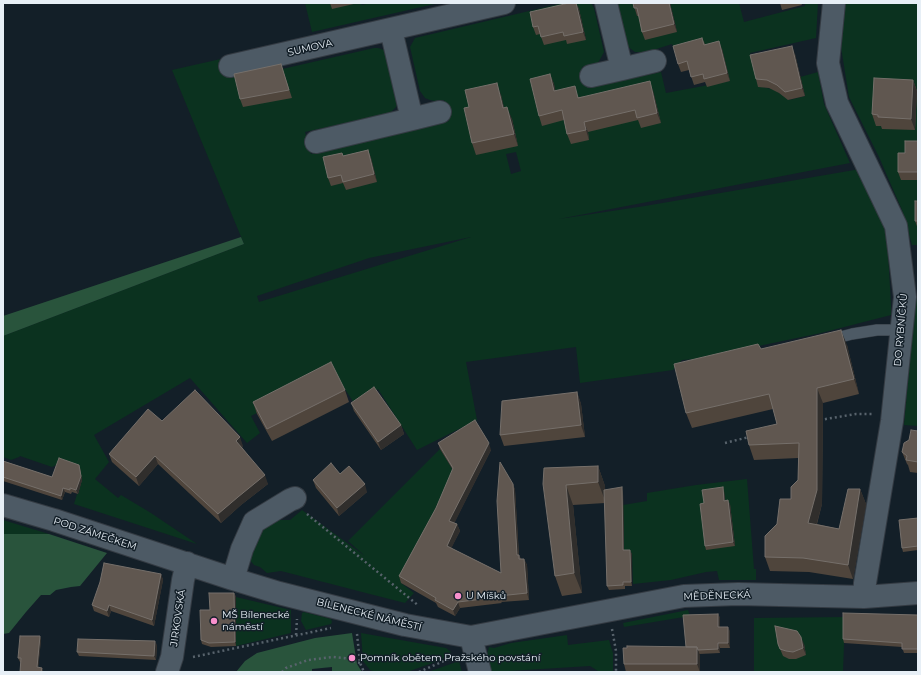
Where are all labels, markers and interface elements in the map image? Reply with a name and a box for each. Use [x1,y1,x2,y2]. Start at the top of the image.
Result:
street label: SUMOVA [286,37,334,59]
street label: DO RYBNÍČKŮ [892,293,910,367]
street label: POD ZÁMEČKEM [52,515,138,553]
street label: JIRKOVSKÁ [168,589,188,647]
street label: MĚDĚNECKÁ [683,589,751,603]
place label: U Míšků [466,590,506,602]
marker: U Míšků [453,591,463,601]
street label: BÍLENECKÉ NÁMĚSTÍ [315,596,423,634]
place label: MŠ Bílenecké náměstí [222,609,289,632]
marker: MŠ Bílenecké náměstí [209,616,219,626]
place label: Pomník obětem Pražského povstání [360,652,540,664]
marker: Pomník obětem Pražského povstání [347,653,357,663]

